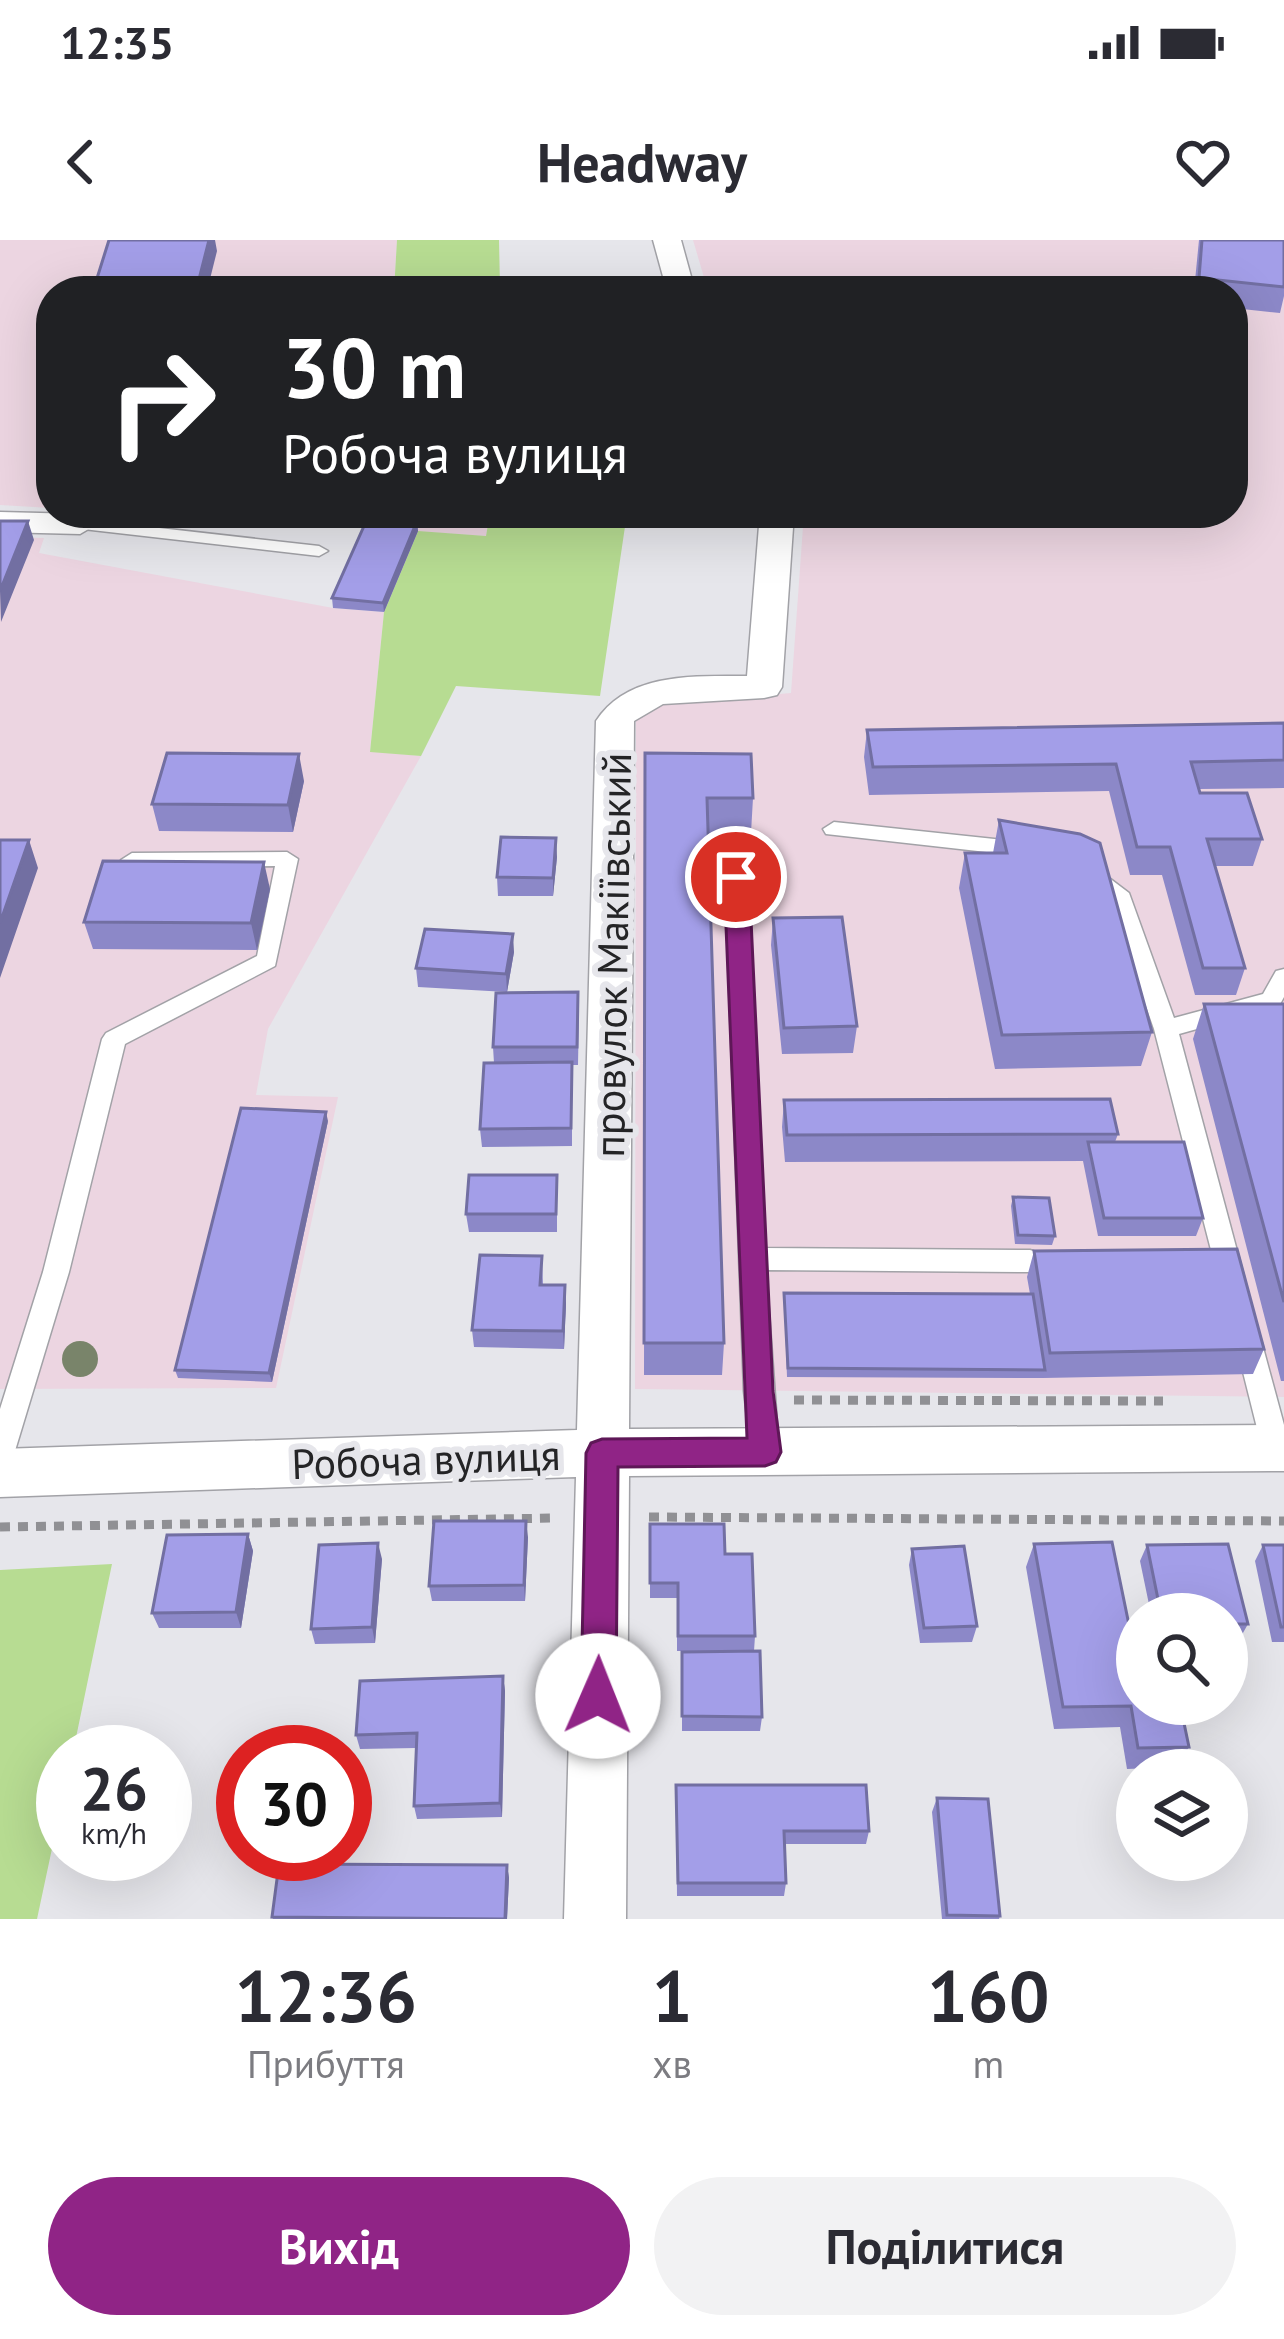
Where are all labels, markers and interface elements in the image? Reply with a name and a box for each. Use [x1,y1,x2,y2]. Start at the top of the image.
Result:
text: 12:35 [60,13,174,71]
text: Headway [537,127,747,197]
icon: back [48,129,114,195]
icon: heart [1170,129,1236,195]
text: 30 m [282,312,466,421]
icon: right [84,324,240,480]
text: Робоча вулиця [282,418,628,488]
street label: провулок Макіївський [581,752,643,1158]
pin [685,826,787,928]
icon: arrive [703,844,769,910]
street label: Робоча вулиця [291,1427,561,1491]
map controls [1116,1593,1248,1881]
button: search [1116,1593,1248,1725]
position arrow [535,1633,661,1759]
speed limit sign: 30 [216,1725,372,1881]
text: 26 [80,1749,148,1827]
button: layers [1116,1749,1248,1881]
text: km/h [81,1813,147,1852]
text: 12:36 [235,1949,417,2042]
text: 1 [652,1949,693,2042]
text: 160 [927,1949,1049,2042]
text: Прибуття [247,2038,405,2089]
text: хв [652,2038,692,2089]
text: m [972,2038,1004,2089]
button: Вихід [48,2177,630,2315]
button: Поділитися [654,2177,1236,2315]

